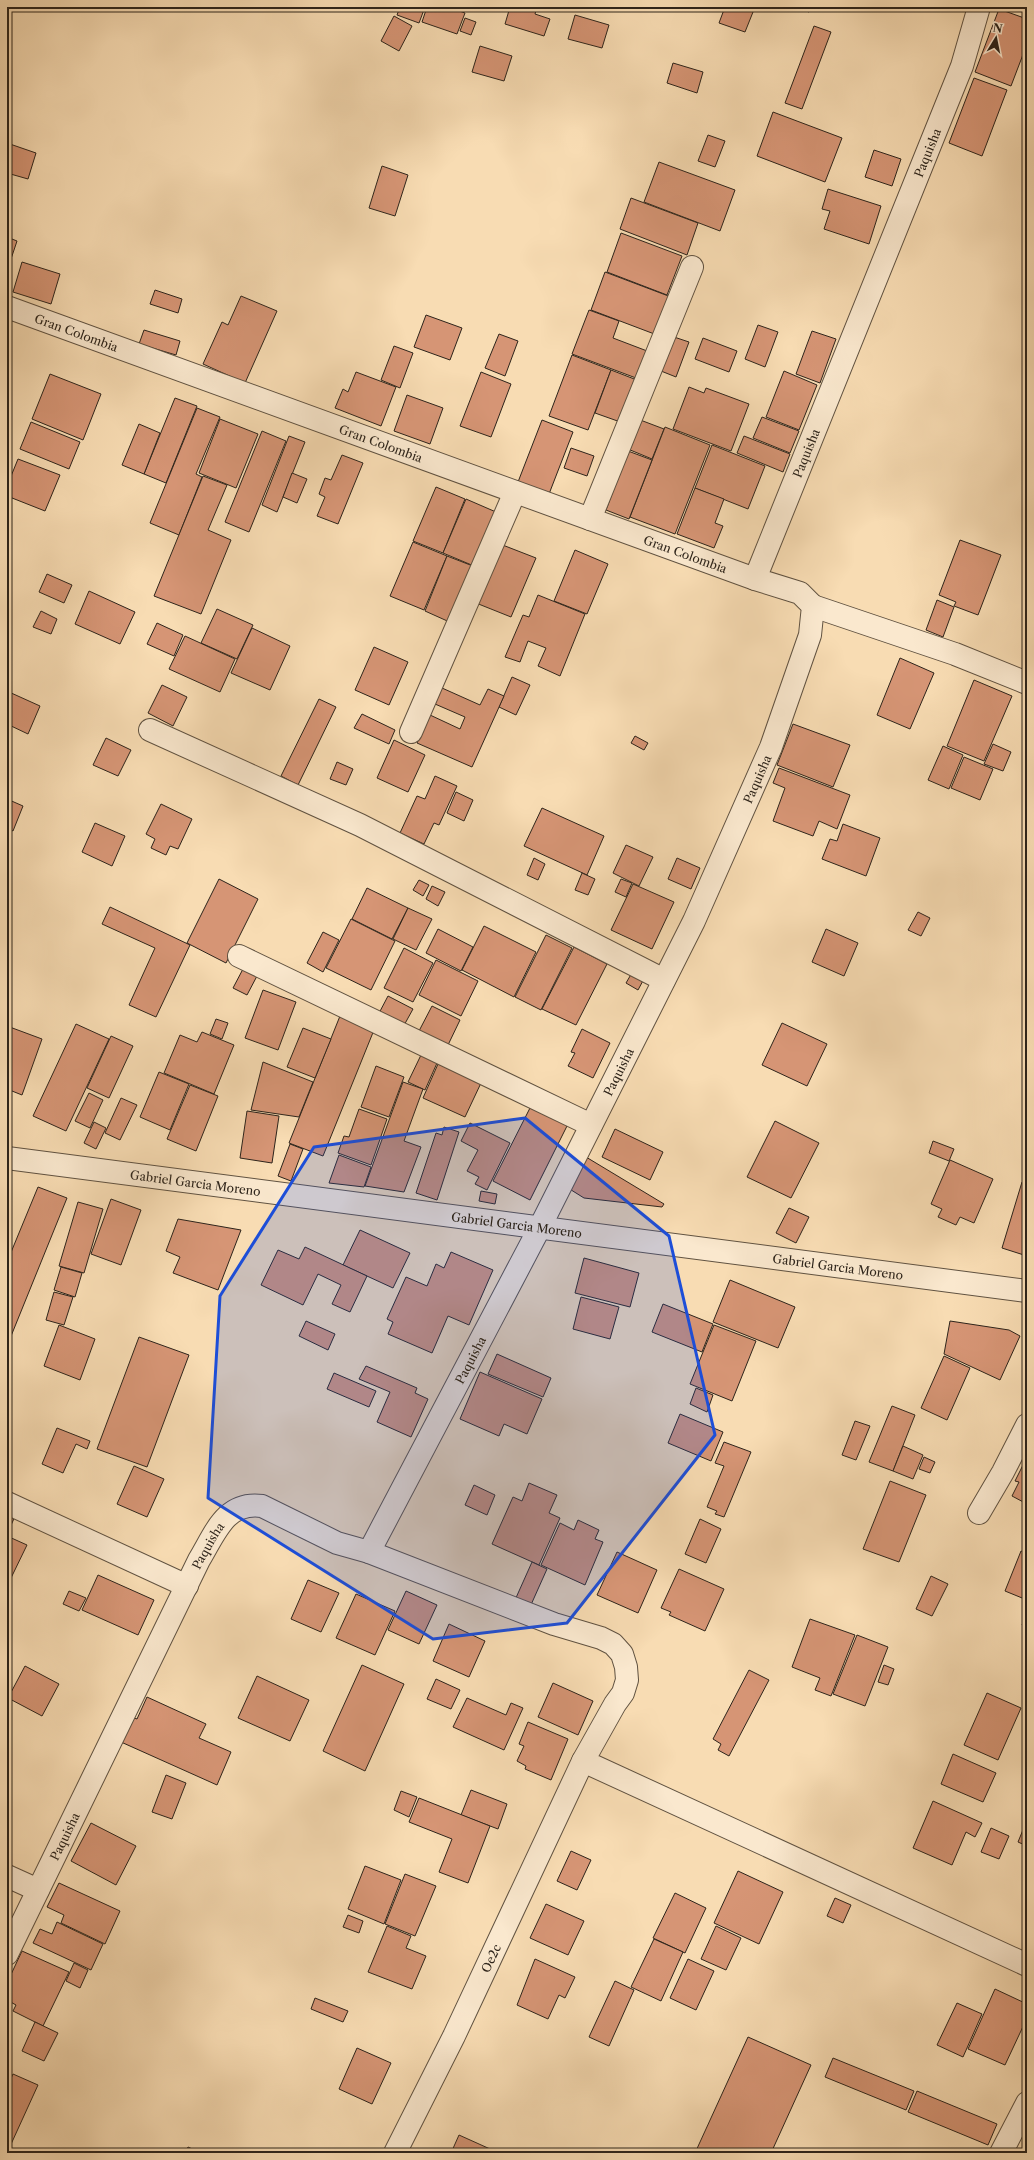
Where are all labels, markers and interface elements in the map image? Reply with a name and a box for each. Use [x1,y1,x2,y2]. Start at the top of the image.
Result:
north arrow [976,18,1016,58]
text: N [992,20,1004,36]
street label: Paquisha [910,125,944,179]
street label: Gran Colombia [33,310,121,355]
street label: Gran Colombia [337,421,425,465]
street label: Paquisha [789,426,823,480]
street label: Gran Colombia [642,532,730,576]
street label: Paquisha [740,752,774,805]
street label: Paquisha [600,1045,637,1098]
street label: Gabriel Garcia Moreno [129,1167,262,1199]
street label: Gabriel Garcia Moreno [451,1209,583,1240]
street label: Gabriel Garcia Moreno [772,1250,904,1282]
street label: Paquisha [452,1333,489,1386]
street label: Paquisha [188,1519,227,1571]
street label: Paquisha [46,1809,83,1863]
street label: Oe2c [477,1941,504,1975]

